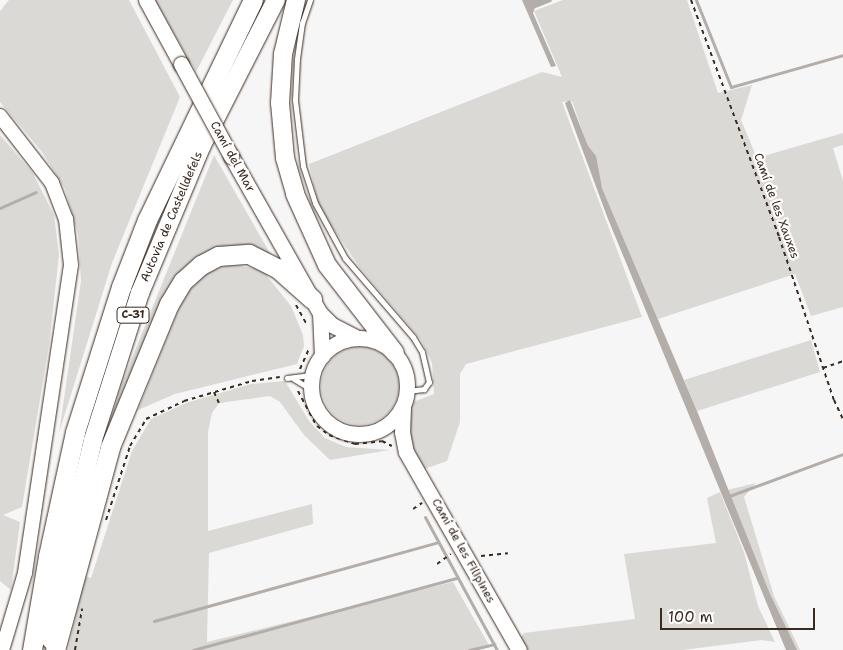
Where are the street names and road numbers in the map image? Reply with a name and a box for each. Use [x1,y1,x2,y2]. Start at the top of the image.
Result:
street label: Camí del Mar [207,119,257,195]
street label: Autovia de Castelldefels [138,150,206,284]
street label: Camí de les Xauxes [750,151,802,261]
road number: C-31 [116,306,150,324]
street label: Camí de les Filipines [428,496,498,606]

